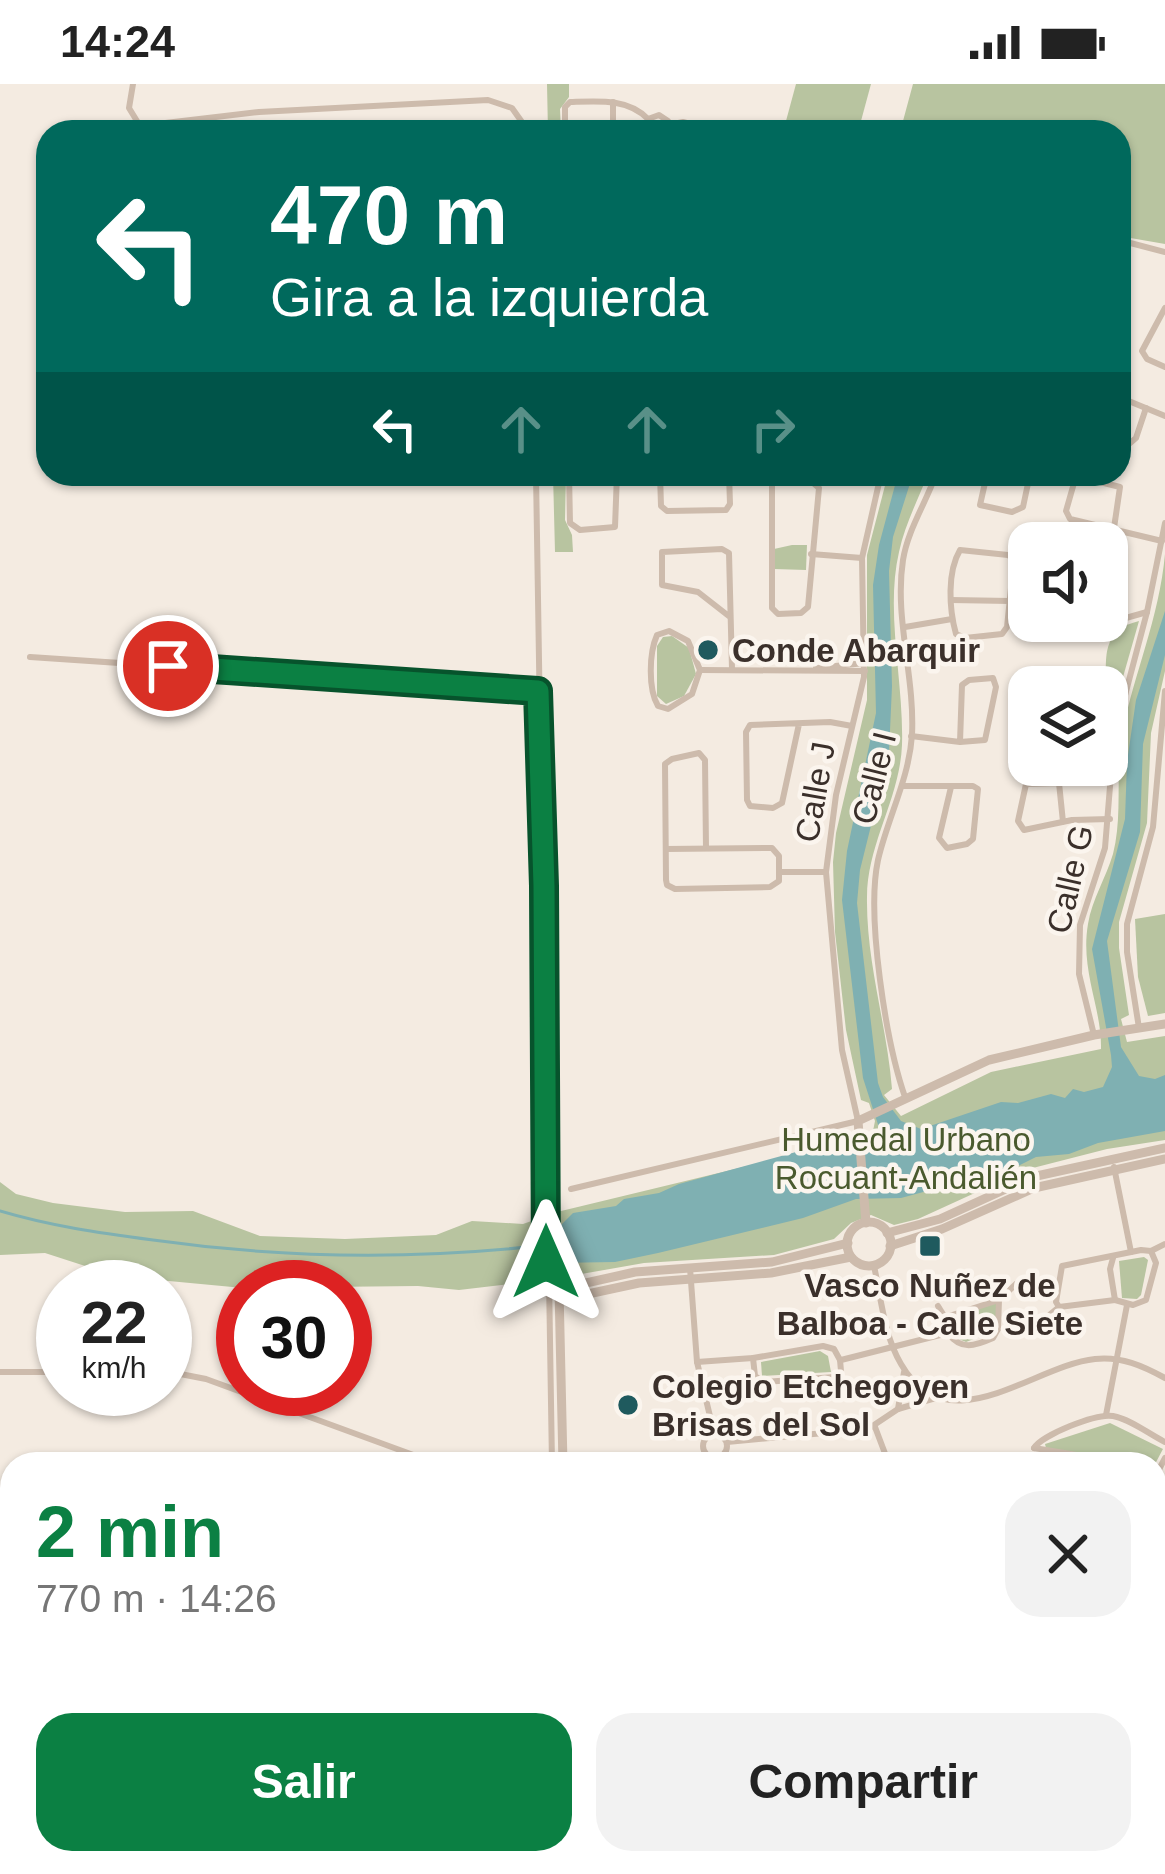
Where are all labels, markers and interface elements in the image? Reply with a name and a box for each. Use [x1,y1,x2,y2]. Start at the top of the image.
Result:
text: 14:24 [60,16,175,67]
icon: left [72,168,228,324]
text: 470 m [270,168,508,262]
text: Gira a la izquierda [270,267,708,327]
icon: left [362,396,428,462]
icon: ahead [488,396,554,462]
icon: ahead [614,396,680,462]
icon: right [740,396,806,462]
map controls [1008,522,1128,786]
button: sound [1008,522,1128,642]
pin [117,615,219,717]
place label: Conde Abarquir [732,632,980,669]
icon: arrive [135,633,201,699]
marker: Conde Abarquir [695,637,721,663]
button: layers [1008,666,1128,786]
street label: Calle I [845,728,903,828]
street label: Calle J [788,739,842,845]
street label: Calle G [1040,821,1100,937]
park label: Humedal Urbano Rocuant-Andalién [775,1121,1037,1196]
position arrow [483,1199,609,1325]
marker: Vasco Nuñez de Balboa - Calle Siete [917,1233,943,1259]
speed limit sign: 30 [216,1260,372,1416]
place label: Vasco Nuñez de Balboa - Calle Siete [777,1267,1083,1342]
text: 22 [81,1289,147,1356]
text: km/h [81,1351,147,1384]
place label: Colegio Etchegoyen Brisas del Sol [652,1368,969,1443]
marker: Colegio Etchegoyen Brisas del Sol [615,1392,641,1418]
button: close [1005,1491,1131,1617]
text: 2 min [36,1492,224,1572]
text: 770 m · 14:26 [36,1577,277,1620]
button: Salir [36,1713,572,1851]
button: Compartir [596,1713,1131,1851]

